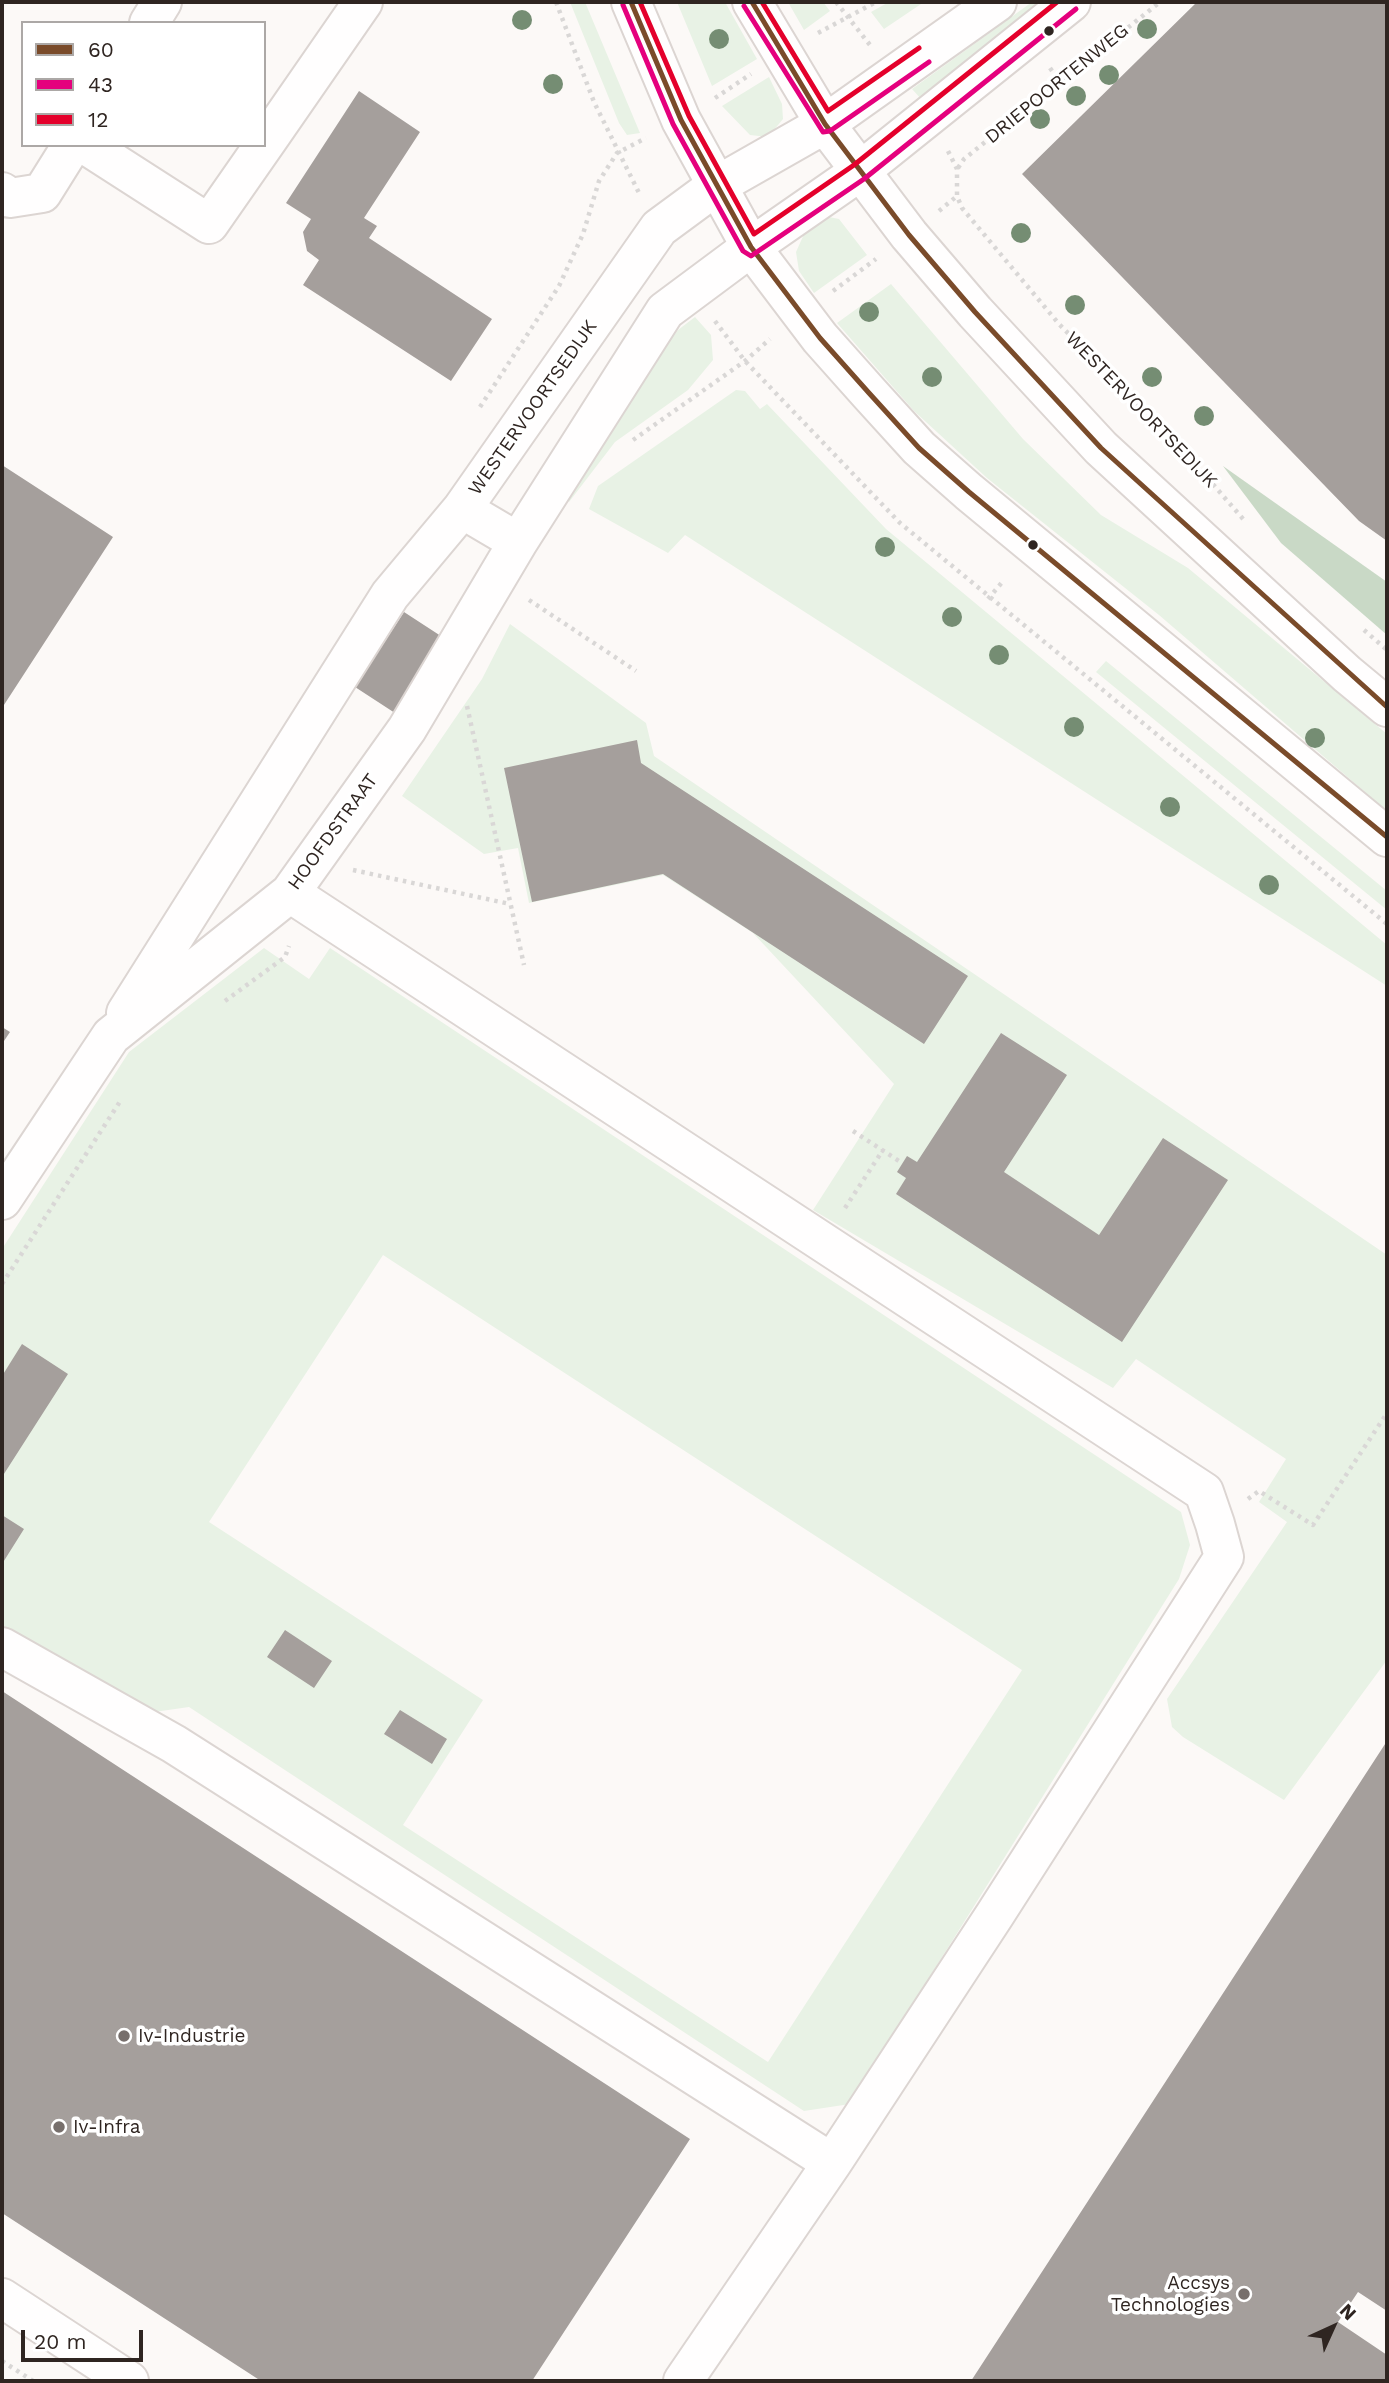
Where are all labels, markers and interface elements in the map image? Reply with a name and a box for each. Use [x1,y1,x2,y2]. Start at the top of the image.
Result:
street label: DRIEPOORTENWEG [981,19,1133,149]
legend [21,21,266,147]
unlabelled marker [1042,24,1056,38]
text: 60 [88,37,114,62]
text: 43 [88,72,113,97]
text: 12 [88,107,108,132]
street label: WESTERVOORTSEDIJK [464,316,602,500]
street label: WESTERVOORTSEDIJK [1060,327,1222,493]
unlabelled marker [1026,538,1040,552]
street label: HOOFDSTRAAT [283,769,383,895]
place label: Iv-Industrie [138,2025,245,2047]
marker: Iv-Industrie [116,2028,132,2044]
place label: Iv-Infra [73,2116,141,2138]
marker: Iv-Infra [51,2119,67,2135]
place label: Accsys Technologies [1111,2272,1230,2316]
marker: Accsys Technologies [1236,2286,1252,2302]
north arrow [1298,2292,1368,2362]
text: N [1335,2299,1361,2325]
scale bar [24,2316,147,2360]
text: 20 m [34,2329,86,2354]

